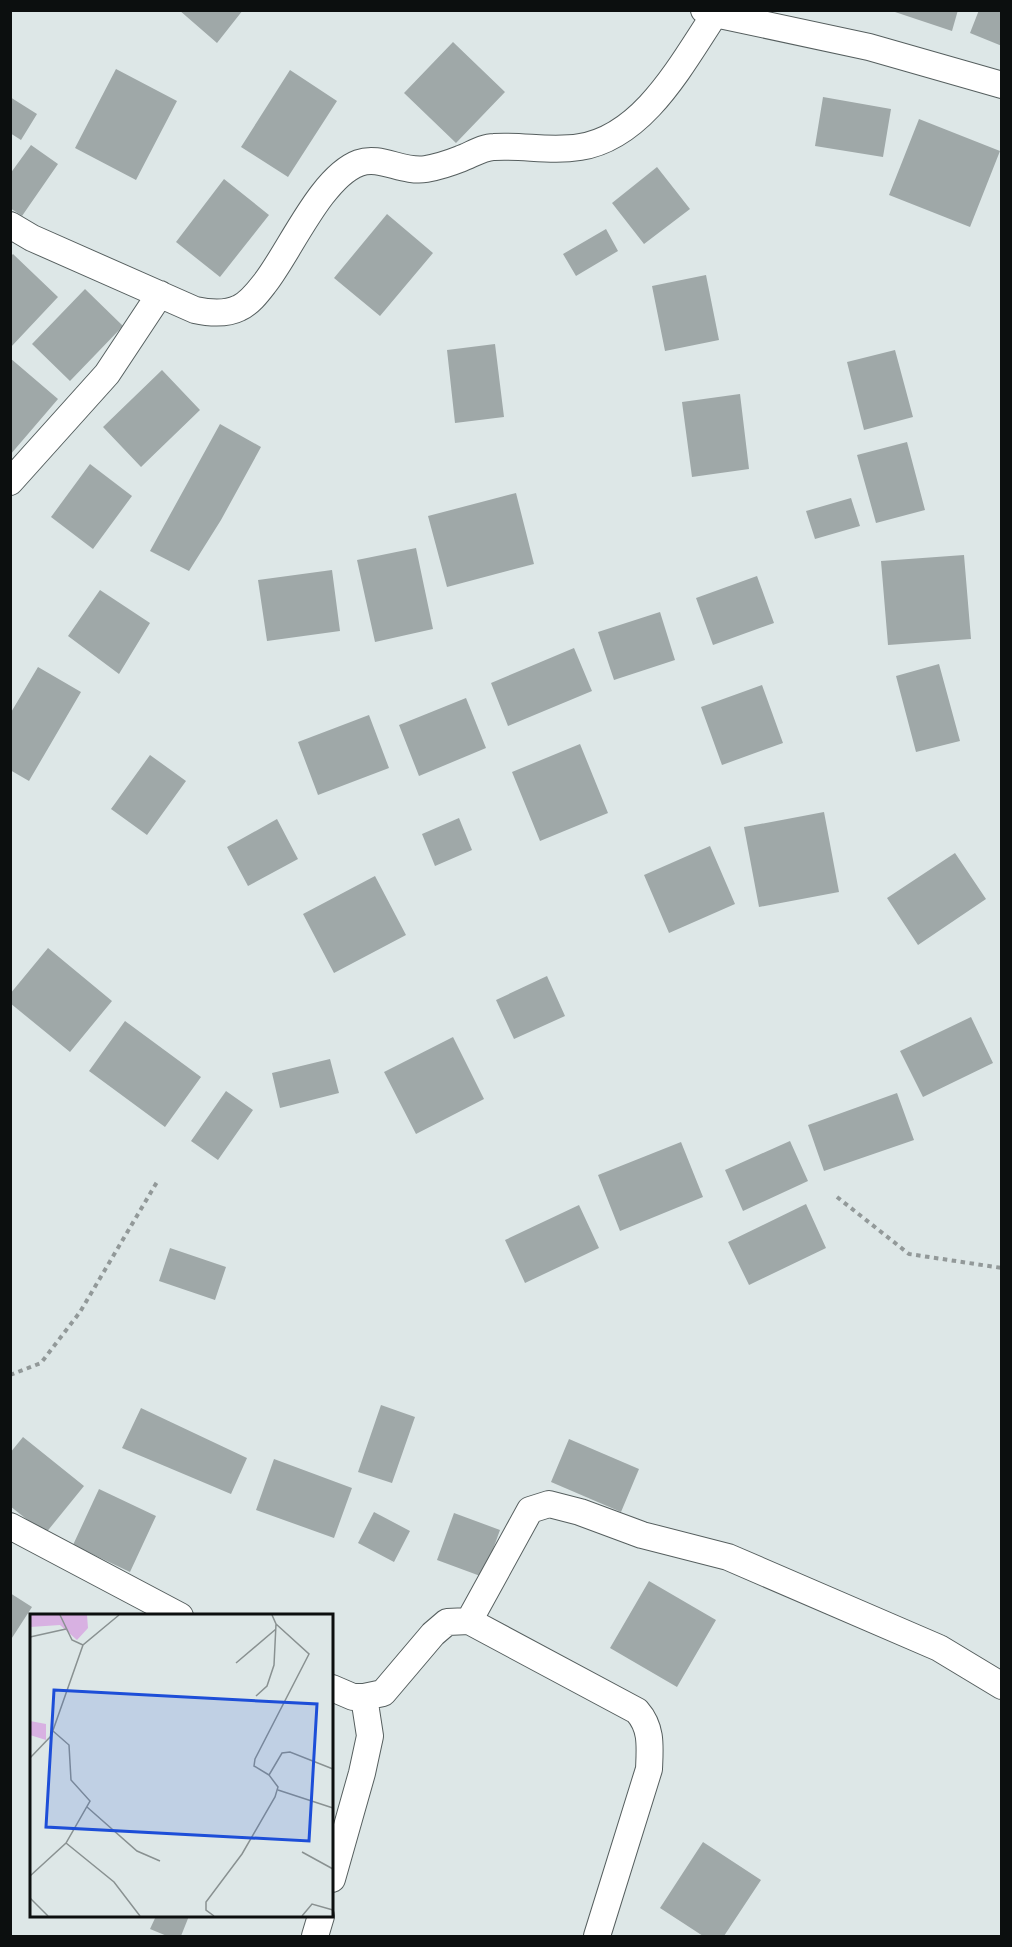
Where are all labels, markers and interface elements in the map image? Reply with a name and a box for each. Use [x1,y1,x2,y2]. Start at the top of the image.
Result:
inset map [30,1614,333,1917]

